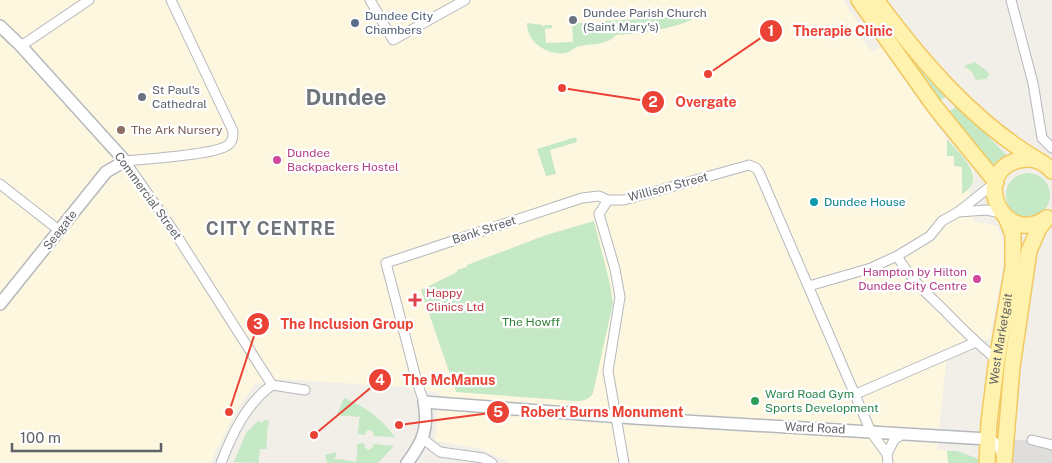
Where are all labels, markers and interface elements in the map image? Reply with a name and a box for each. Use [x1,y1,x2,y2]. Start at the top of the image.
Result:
place label: Dundee Parish Church (Saint Mary's) [583,6,707,34]
place label: Dundee City Chambers [365,9,434,37]
marker: Dundee Parish Church (Saint Mary's) [567,14,579,26]
callout: Therapie Clinic [758,16,903,45]
marker: Dundee City Chambers [349,17,361,29]
text: 1 [768,22,774,39]
text: Therapie Clinic [793,23,893,39]
place label: St Paul's Cathedral [152,83,207,111]
district label: Dundee [306,84,386,110]
callout: Overgate [640,87,746,116]
marker: St Paul's Cathedral [136,91,148,103]
text: 2 [648,93,658,110]
text: Overgate [675,94,737,110]
place label: The Ark Nursery [131,123,223,137]
marker: The Ark Nursery [115,124,127,136]
place label: Dundee Backpackers Hostel [287,146,399,174]
street label: Commercial Street [112,149,185,243]
marker: Dundee Backpackers Hostel [271,154,283,166]
street label: Willison Street [626,170,710,204]
place label: Dundee House [824,195,906,209]
marker: Dundee House [808,196,820,208]
street label: Seagate [40,207,80,253]
street label: Bank Street [450,213,518,247]
district label: CITY CENTRE [206,218,336,239]
place label: Hampton by Hilton Dundee City Centre [858,265,967,293]
marker: Hampton by Hilton Dundee City Centre [971,273,983,285]
place label: Happy Clinics Ltd [426,286,484,314]
street label: West Marketgait [987,292,1015,385]
marker: Happy Clinics Ltd [408,293,422,307]
callout: The Inclusion Group [245,310,423,339]
text: 3 [253,315,263,332]
park label: The Howff [502,315,560,329]
text: The Inclusion Group [280,316,414,332]
callout: The McManus [367,365,505,394]
text: 4 [375,371,385,388]
text: The McManus [403,372,496,388]
place label: Ward Road Gym Sports Development [765,387,879,415]
marker: Ward Road Gym Sports Development [749,395,761,407]
callout: Robert Burns Monument [485,398,694,427]
text: 5 [493,403,503,420]
text: Robert Burns Monument [520,404,684,420]
street label: Ward Road [784,419,846,437]
scale bar [12,420,161,452]
text: 100 m [20,429,61,446]

